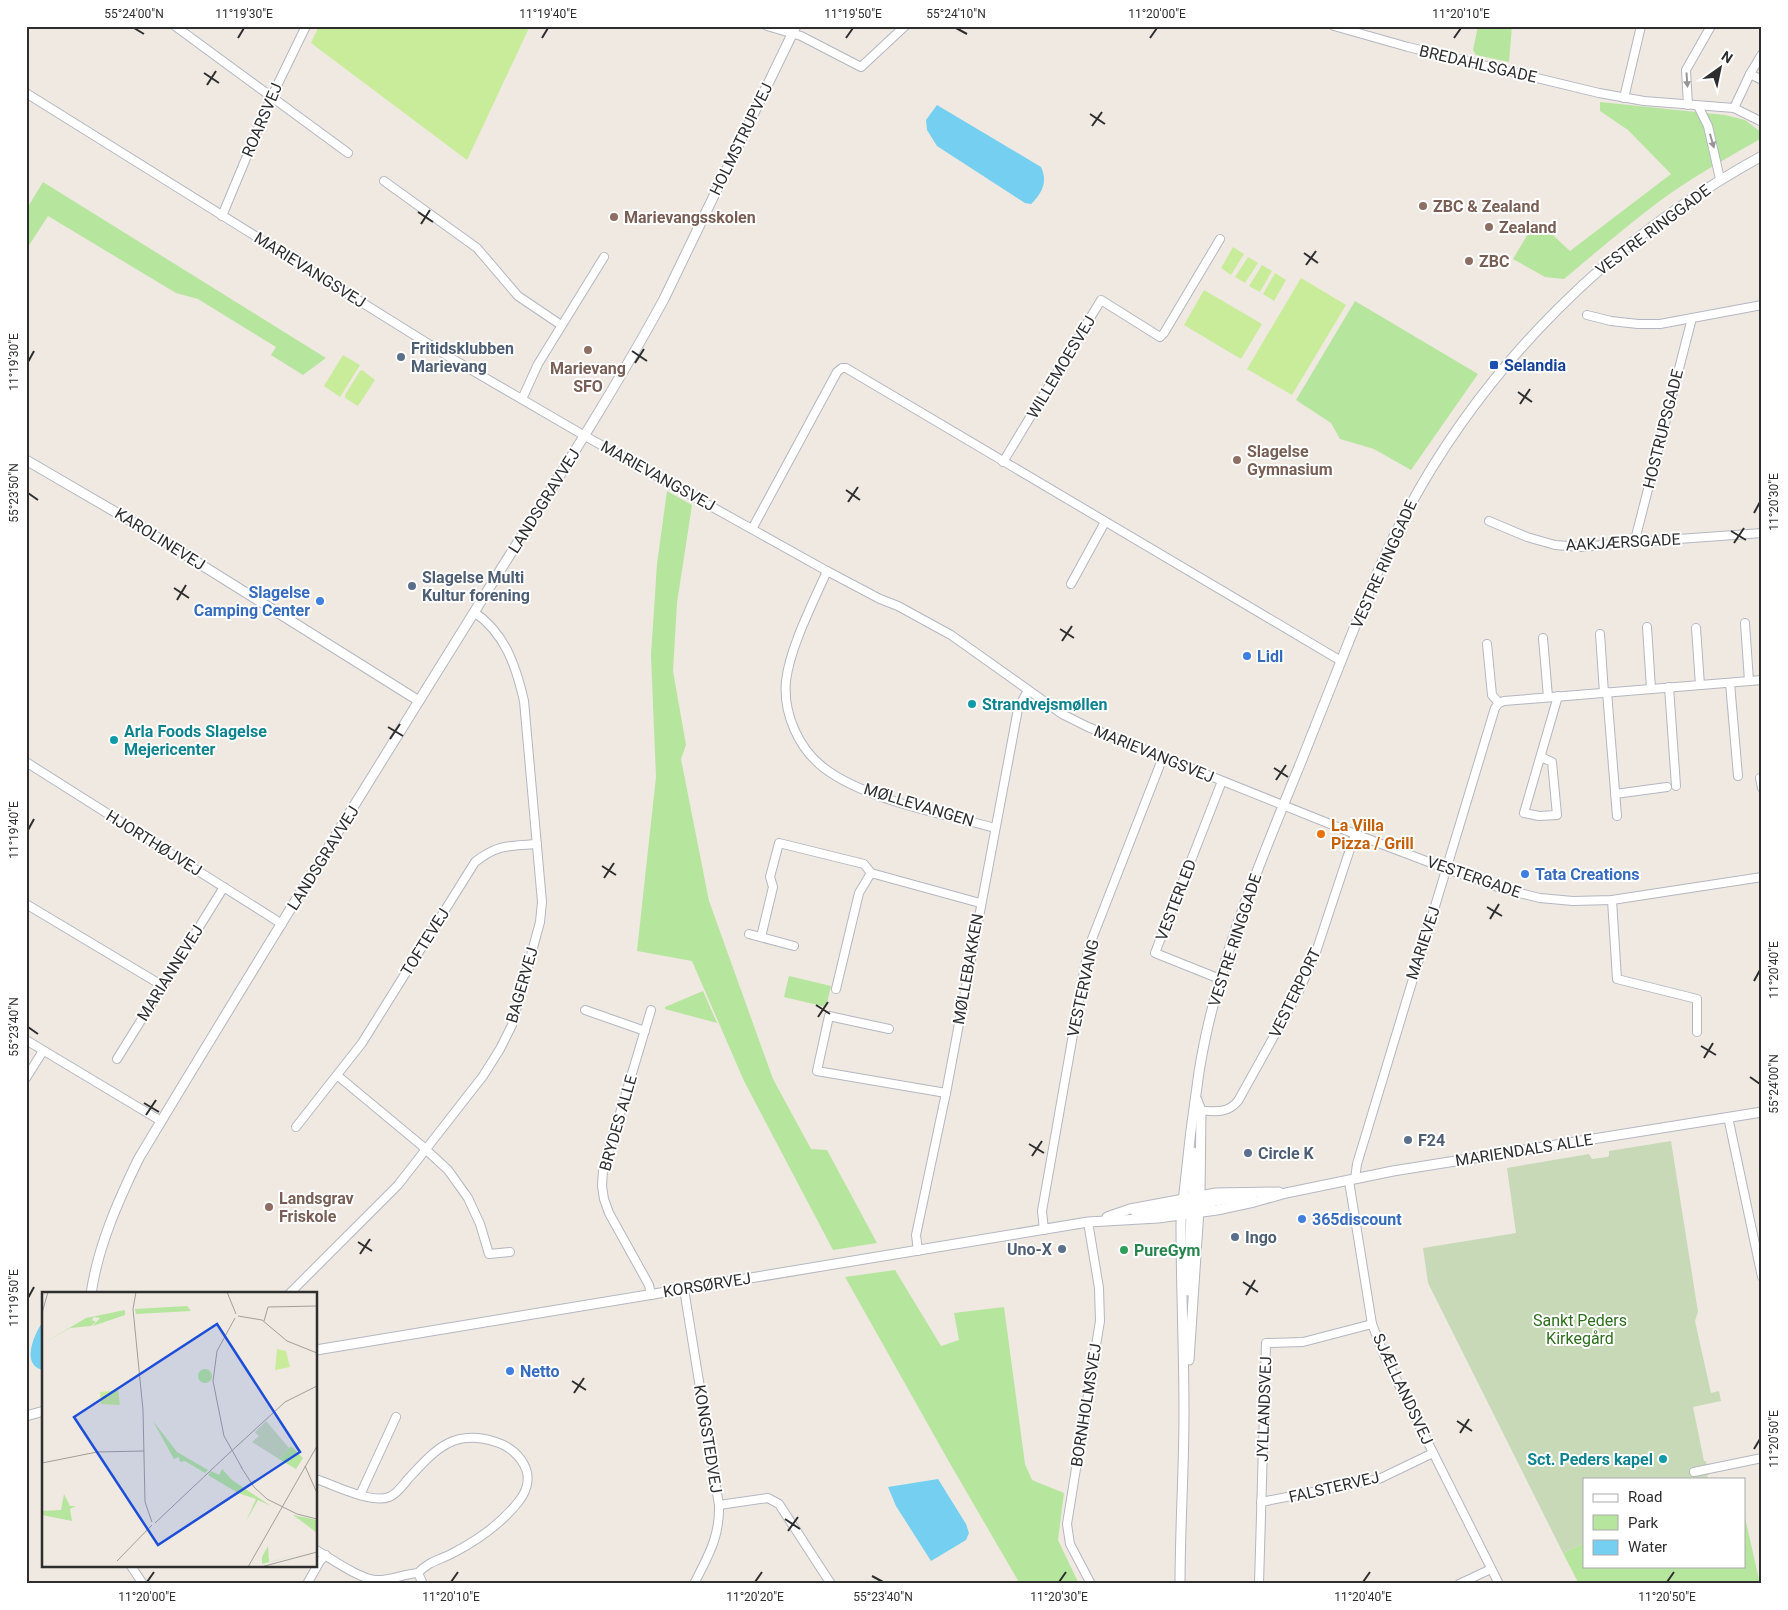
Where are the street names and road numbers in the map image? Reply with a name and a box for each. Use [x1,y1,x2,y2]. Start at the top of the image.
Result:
street label: BREDAHLSGADE [1417,41,1539,87]
street label: ROARSVEJ [238,80,286,160]
street label: HOLMSTRUPVEJ [706,80,776,198]
street label: VESTRE RINGGADE [1592,181,1714,279]
street label: MARIEVANGSVEJ [251,228,369,312]
street label: WILLEMOESVEJ [1023,312,1099,422]
street label: HOSTRUPSGADE [1639,367,1687,491]
street label: MARIEVANGSVEJ [598,437,718,515]
street label: LANDSGRAVVEJ [504,445,584,557]
street label: VESTRE RINGGADE [1347,497,1421,631]
street label: KAROLINEVEJ [111,504,209,574]
street label: AAKJÆRSGADE [1565,530,1681,554]
street label: MARIEVANGSVEJ [1091,721,1217,787]
street label: MØLLEVANGEN [862,779,976,831]
street label: LANDSGRAVVEJ [283,802,363,914]
street label: HJORTHØJVEJ [103,806,205,880]
street label: VESTERGADE [1424,852,1524,902]
street label: VESTERLED [1152,857,1200,943]
street label: VESTRE RINGGADE [1205,871,1265,1009]
street label: MARIEVEJ [1402,904,1444,982]
street label: TOFTEVEJ [397,905,453,979]
street label: MØLLEBAKKEN [949,912,987,1026]
street label: MARIANNEVEJ [133,922,207,1024]
street label: VESTERVANG [1063,937,1103,1039]
street label: BAGERVEJ [502,945,542,1025]
street label: VESTERPORT [1265,945,1325,1041]
street label: BRYDES ALLE [595,1073,641,1173]
street label: MARIENDALS ALLE [1454,1130,1594,1170]
street label: KORSØRVEJ [662,1269,752,1301]
street label: SJÆLLANDSVEJ [1369,1330,1437,1448]
street label: BORNHOLMSVEJ [1067,1342,1105,1468]
street label: JYLLANDSVEJ [1253,1356,1275,1462]
street label: KONGSTEDVEJ [690,1383,726,1495]
street label: FALSTERVEJ [1287,1467,1381,1507]

